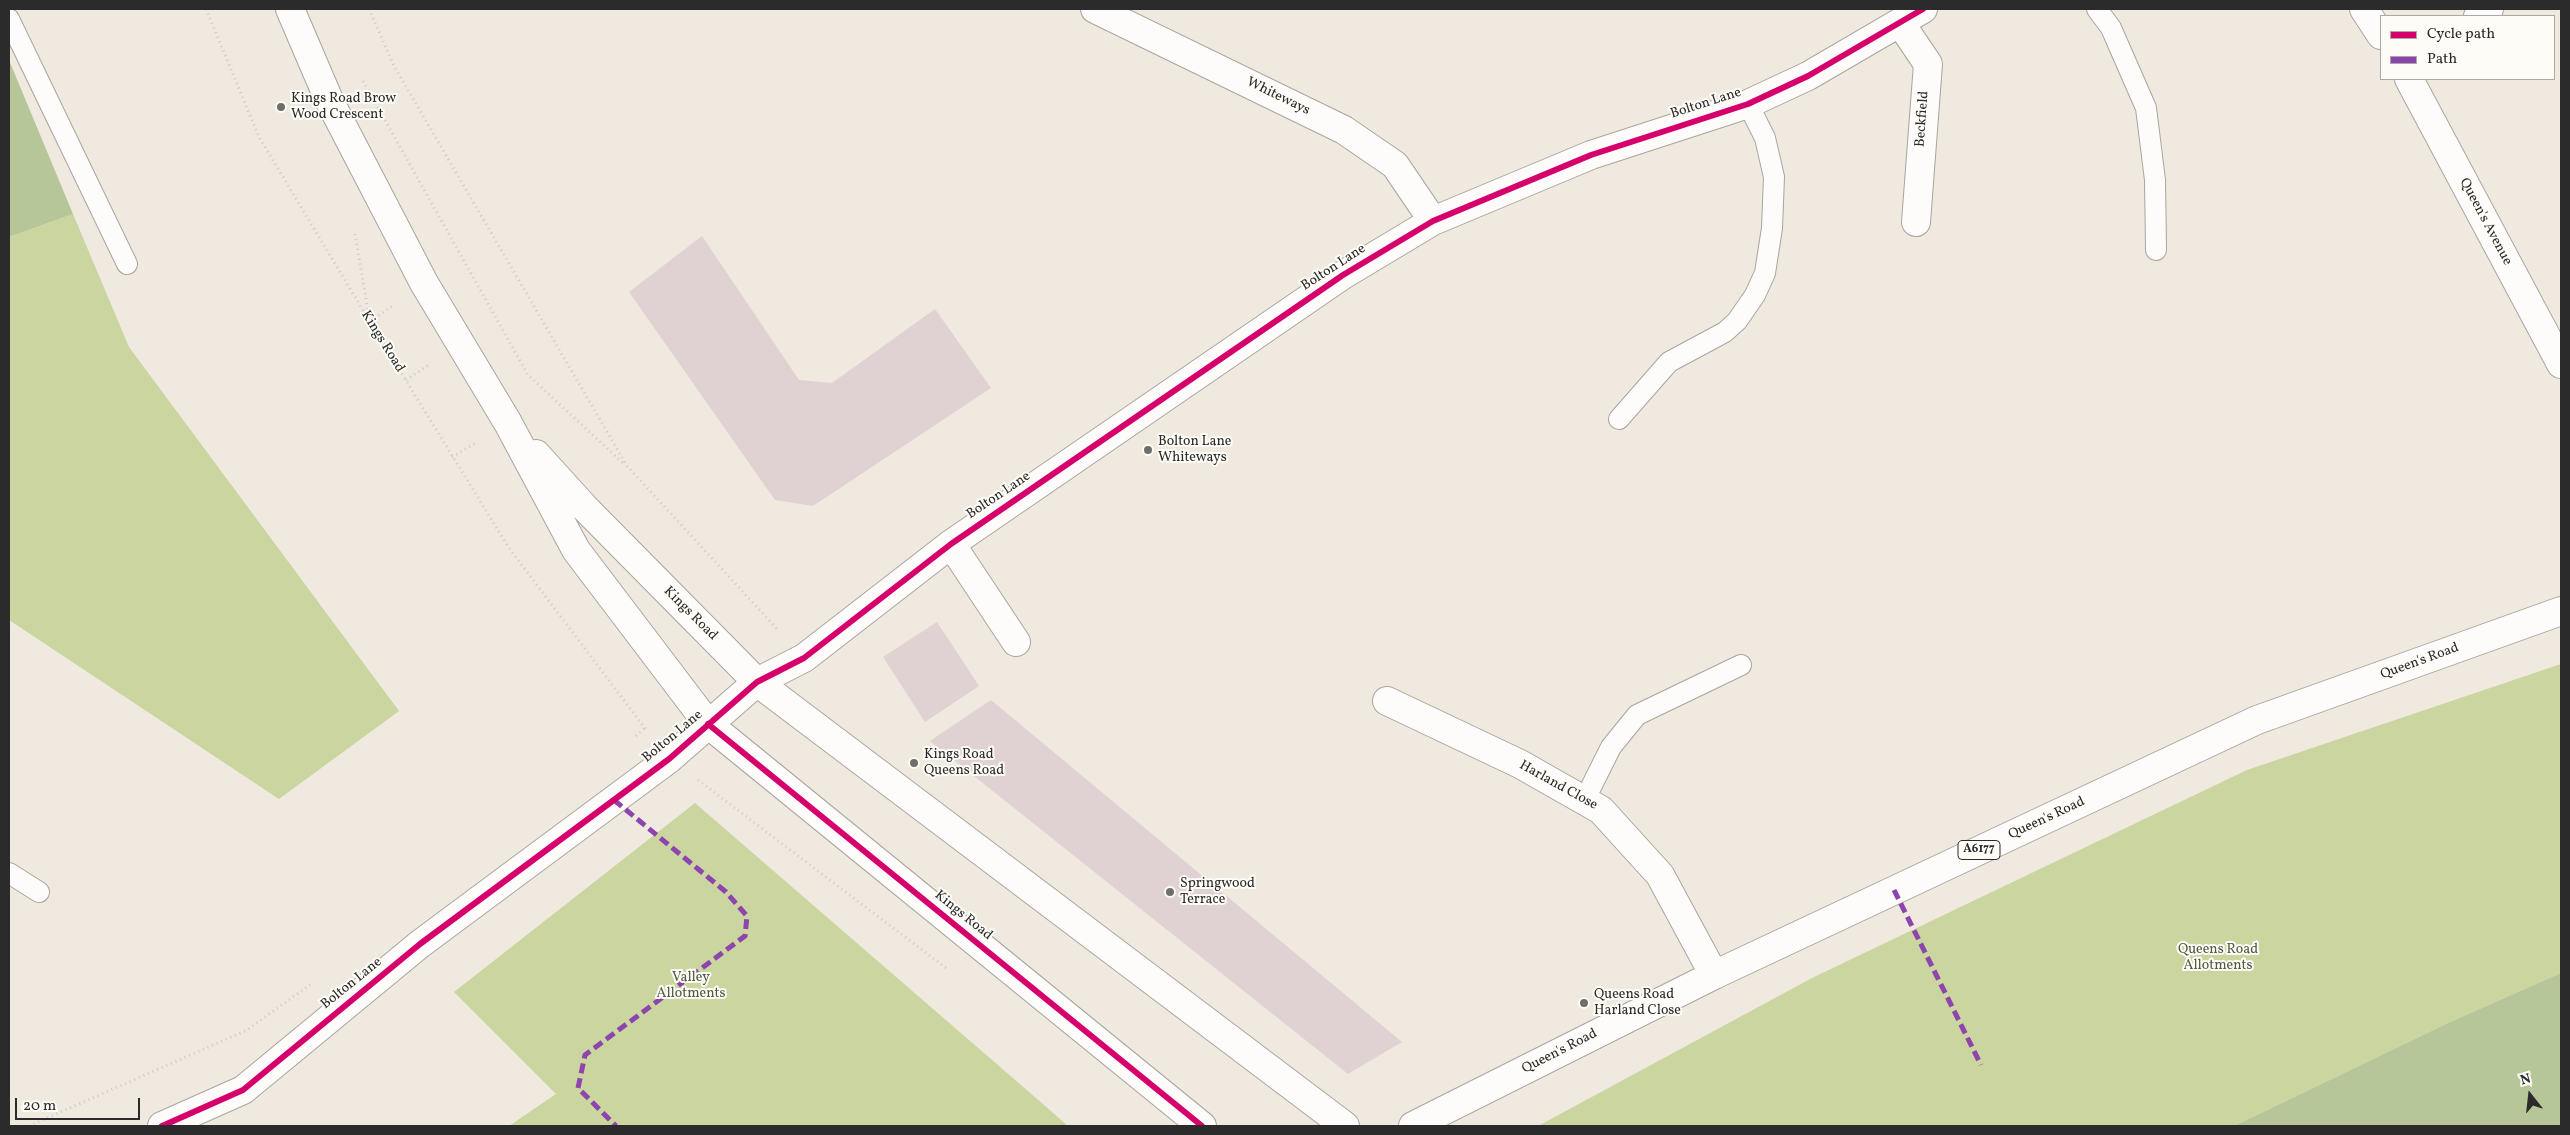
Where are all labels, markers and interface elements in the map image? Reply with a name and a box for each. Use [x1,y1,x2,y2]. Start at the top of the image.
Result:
legend [2380,15,2555,80]
text: Cycle path [2427,24,2495,45]
text: Path [2427,49,2457,70]
street label: Whiteways [1243,74,1313,120]
street label: Bolton Lane [1668,85,1744,123]
street label: Beckfield [1913,90,1933,148]
place label: Kings Road Brow Wood Crescent [291,91,396,124]
marker: Kings Road Brow Wood Crescent [275,101,287,113]
street label: Queen's Avenue [2455,175,2515,269]
street label: Bolton Lane [1299,241,1369,295]
street label: Kings Road [356,308,408,376]
place label: Bolton Lane Whiteways [1158,434,1231,467]
marker: Bolton Lane Whiteways [1142,444,1154,456]
street label: Bolton Lane [964,469,1034,523]
street label: Kings Road [659,583,721,645]
street label: Queen's Road [2378,640,2462,684]
street label: Bolton Lane [639,707,707,767]
place label: Kings Road Queens Road [924,747,1004,780]
marker: Kings Road Queens Road [908,757,920,769]
street label: Harland Close [1516,758,1600,814]
street label: Queen's Road [2006,794,2088,844]
road number: A6177 [1958,840,2000,860]
place label: Springwood Terrace [1180,876,1255,909]
marker: Springwood Terrace [1164,886,1176,898]
street label: Kings Road [931,888,995,944]
park label: Queens Road Allotments [2178,942,2258,974]
street label: Bolton Lane [318,954,386,1014]
park label: Valley Allotments [657,970,725,1002]
place label: Queens Road Harland Close [1594,987,1681,1020]
marker: Queens Road Harland Close [1578,997,1590,1009]
street label: Queen's Road [1520,1026,1600,1078]
north arrow [2505,1070,2555,1120]
text: N [2518,1070,2533,1091]
scale bar [18,1088,142,1120]
text: 20 m [23,1096,56,1117]

